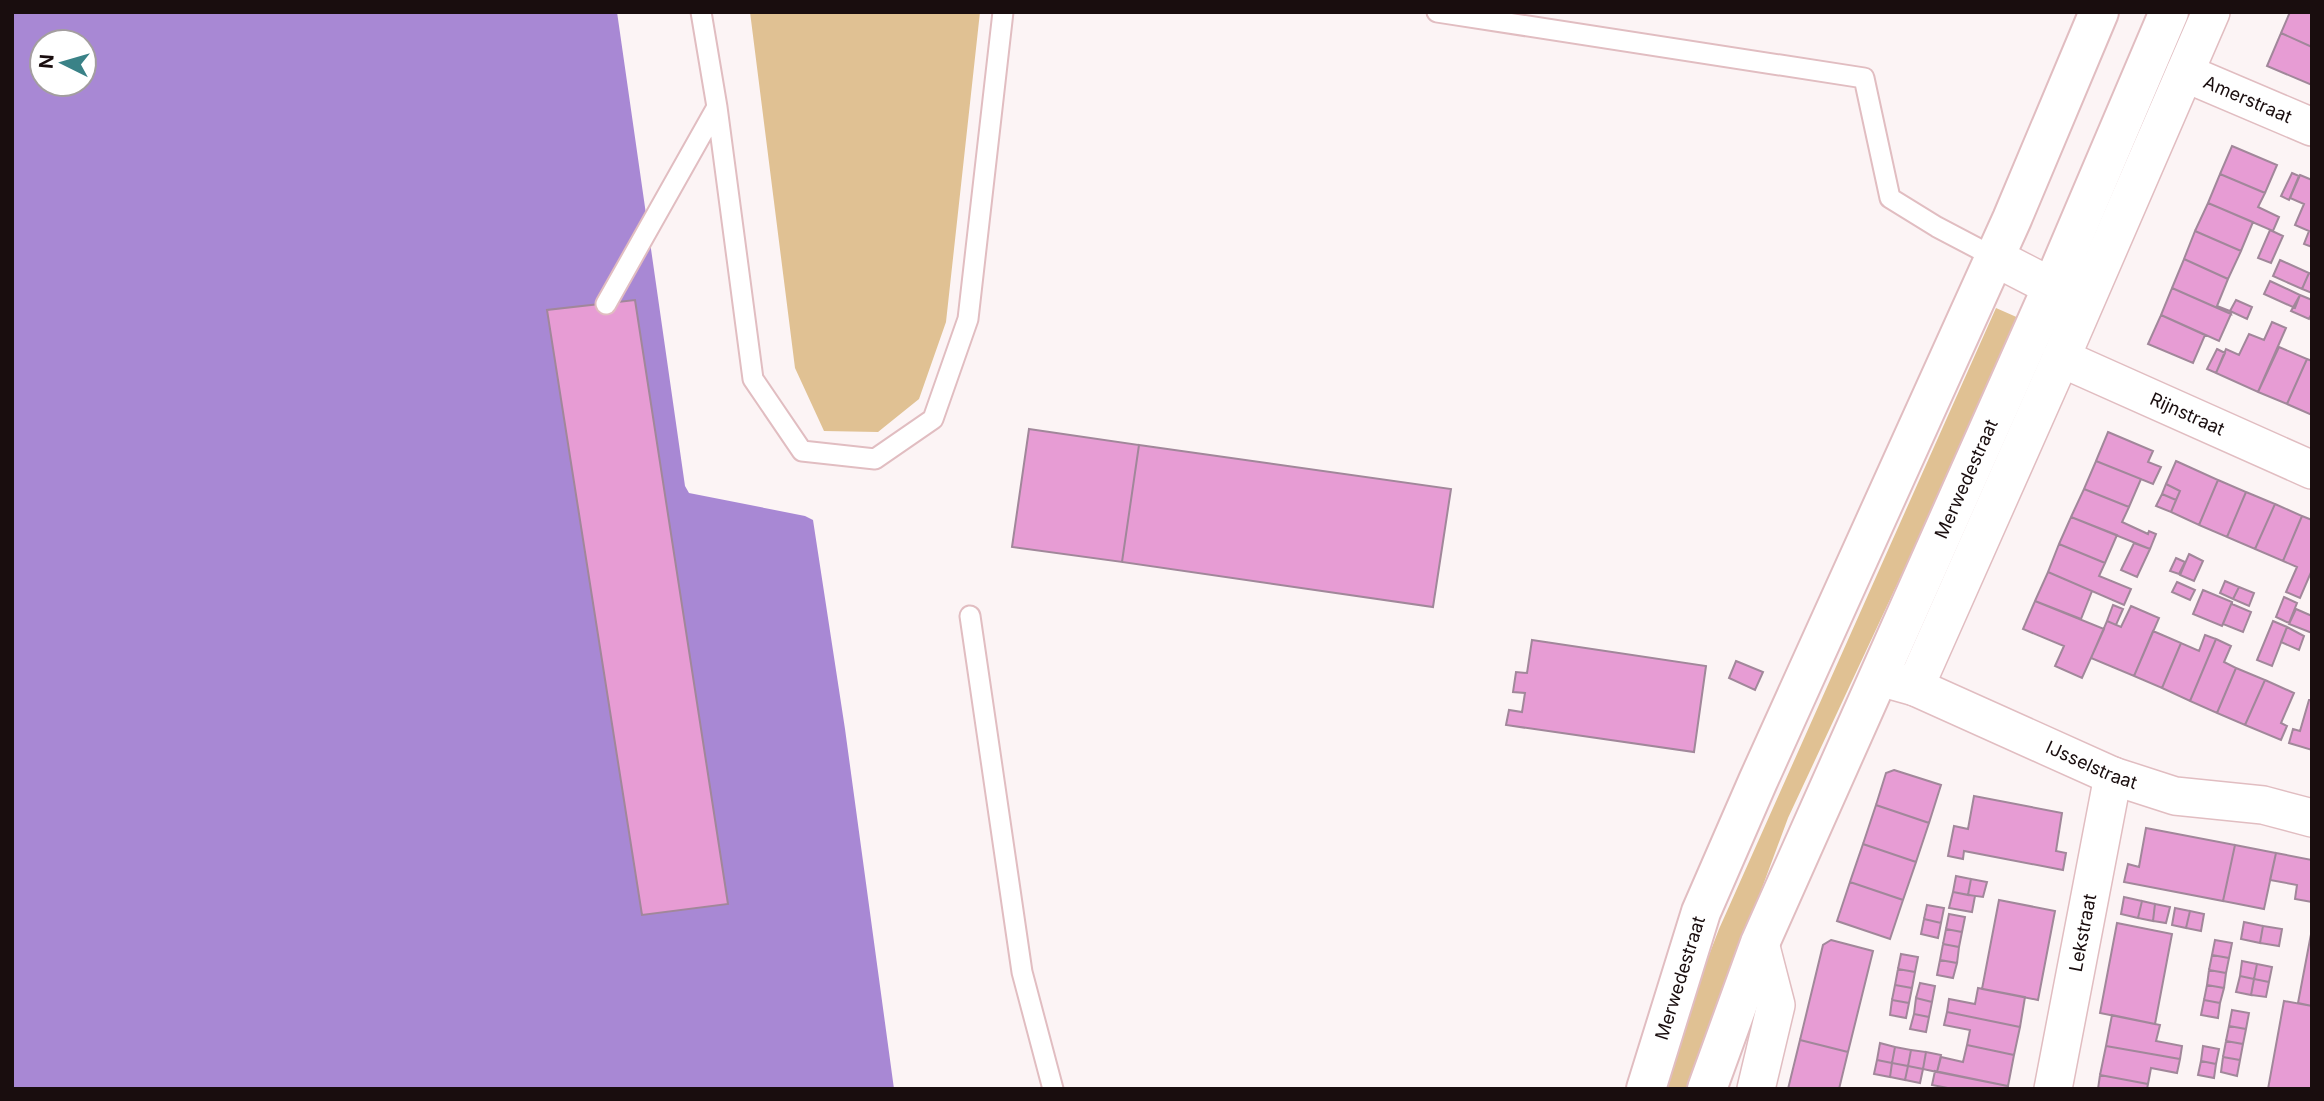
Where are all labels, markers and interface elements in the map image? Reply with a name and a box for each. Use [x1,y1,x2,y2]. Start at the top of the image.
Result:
north arrow [28,28,98,98]
text: N [34,53,59,70]
street label: Amerstraat [2201,71,2295,127]
street label: Rijnstraat [2147,388,2228,440]
street label: Merwedestraat [1930,416,2002,542]
street label: IJsselstraat [2043,736,2140,793]
street label: Lekstraat [2065,892,2100,973]
street label: Merwedestraat [1651,914,1709,1043]

